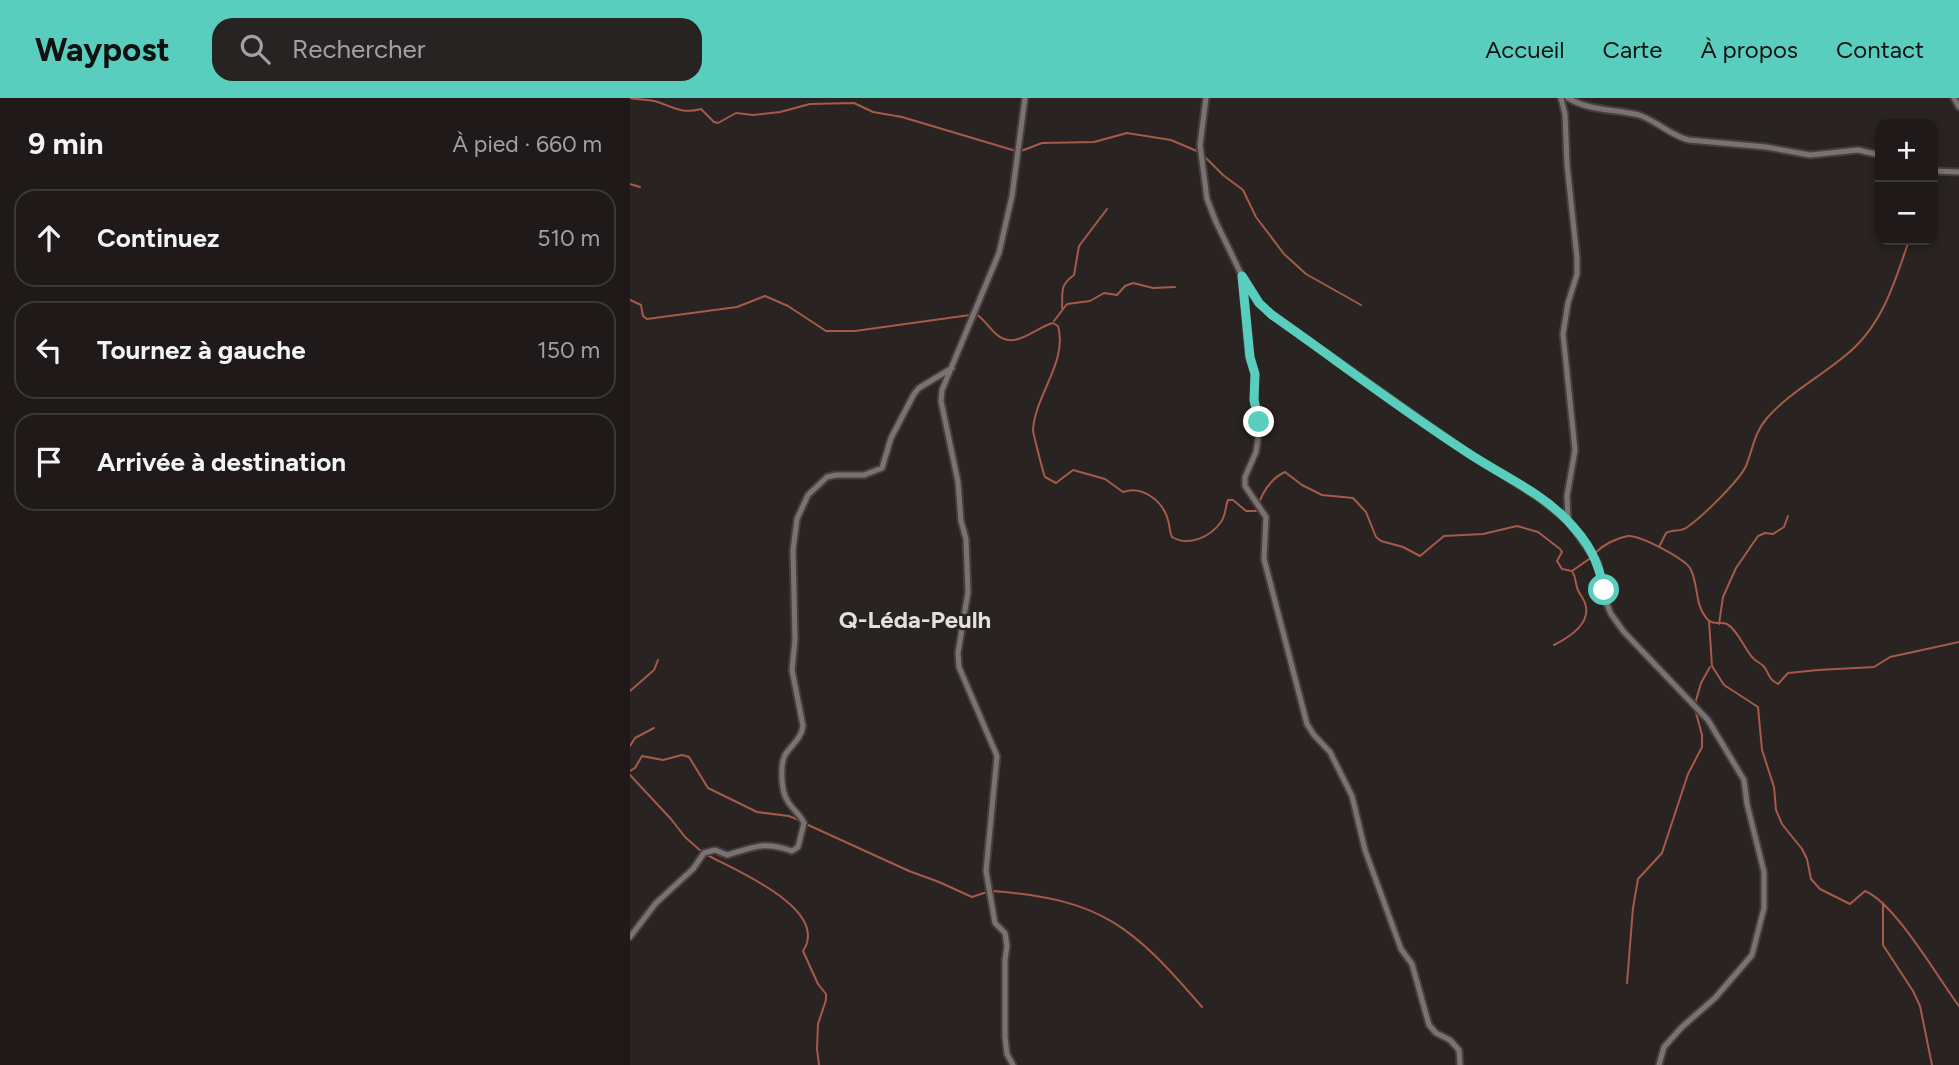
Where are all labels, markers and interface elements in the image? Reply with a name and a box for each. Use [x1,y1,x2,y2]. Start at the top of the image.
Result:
search box [212,18,702,81]
text: Waypost [35,30,170,69]
icon: search [236,30,274,68]
text: Rechercher [292,33,426,65]
text: Accueil [1485,35,1565,64]
text: Carte [1603,35,1662,64]
text: À propos [1700,35,1798,64]
text: Contact [1836,35,1924,64]
map controls [1875,119,1938,245]
button: + [1875,119,1938,182]
text: 9 min [28,125,104,162]
text: À pied · 660 m [453,130,602,158]
button: − [1875,182,1938,245]
icon: ahead [30,219,68,257]
text: Continuez [97,222,219,254]
text: 510 m [537,224,600,252]
icon: left [30,331,68,369]
text: Tournez à gauche [97,334,306,366]
text: 150 m [537,336,600,364]
route end [1243,406,1274,437]
icon: arrive [30,443,68,481]
text: Arrivée à destination [97,446,346,478]
route start [1588,574,1619,605]
district label: Q-Léda-Peulh [839,605,991,634]

